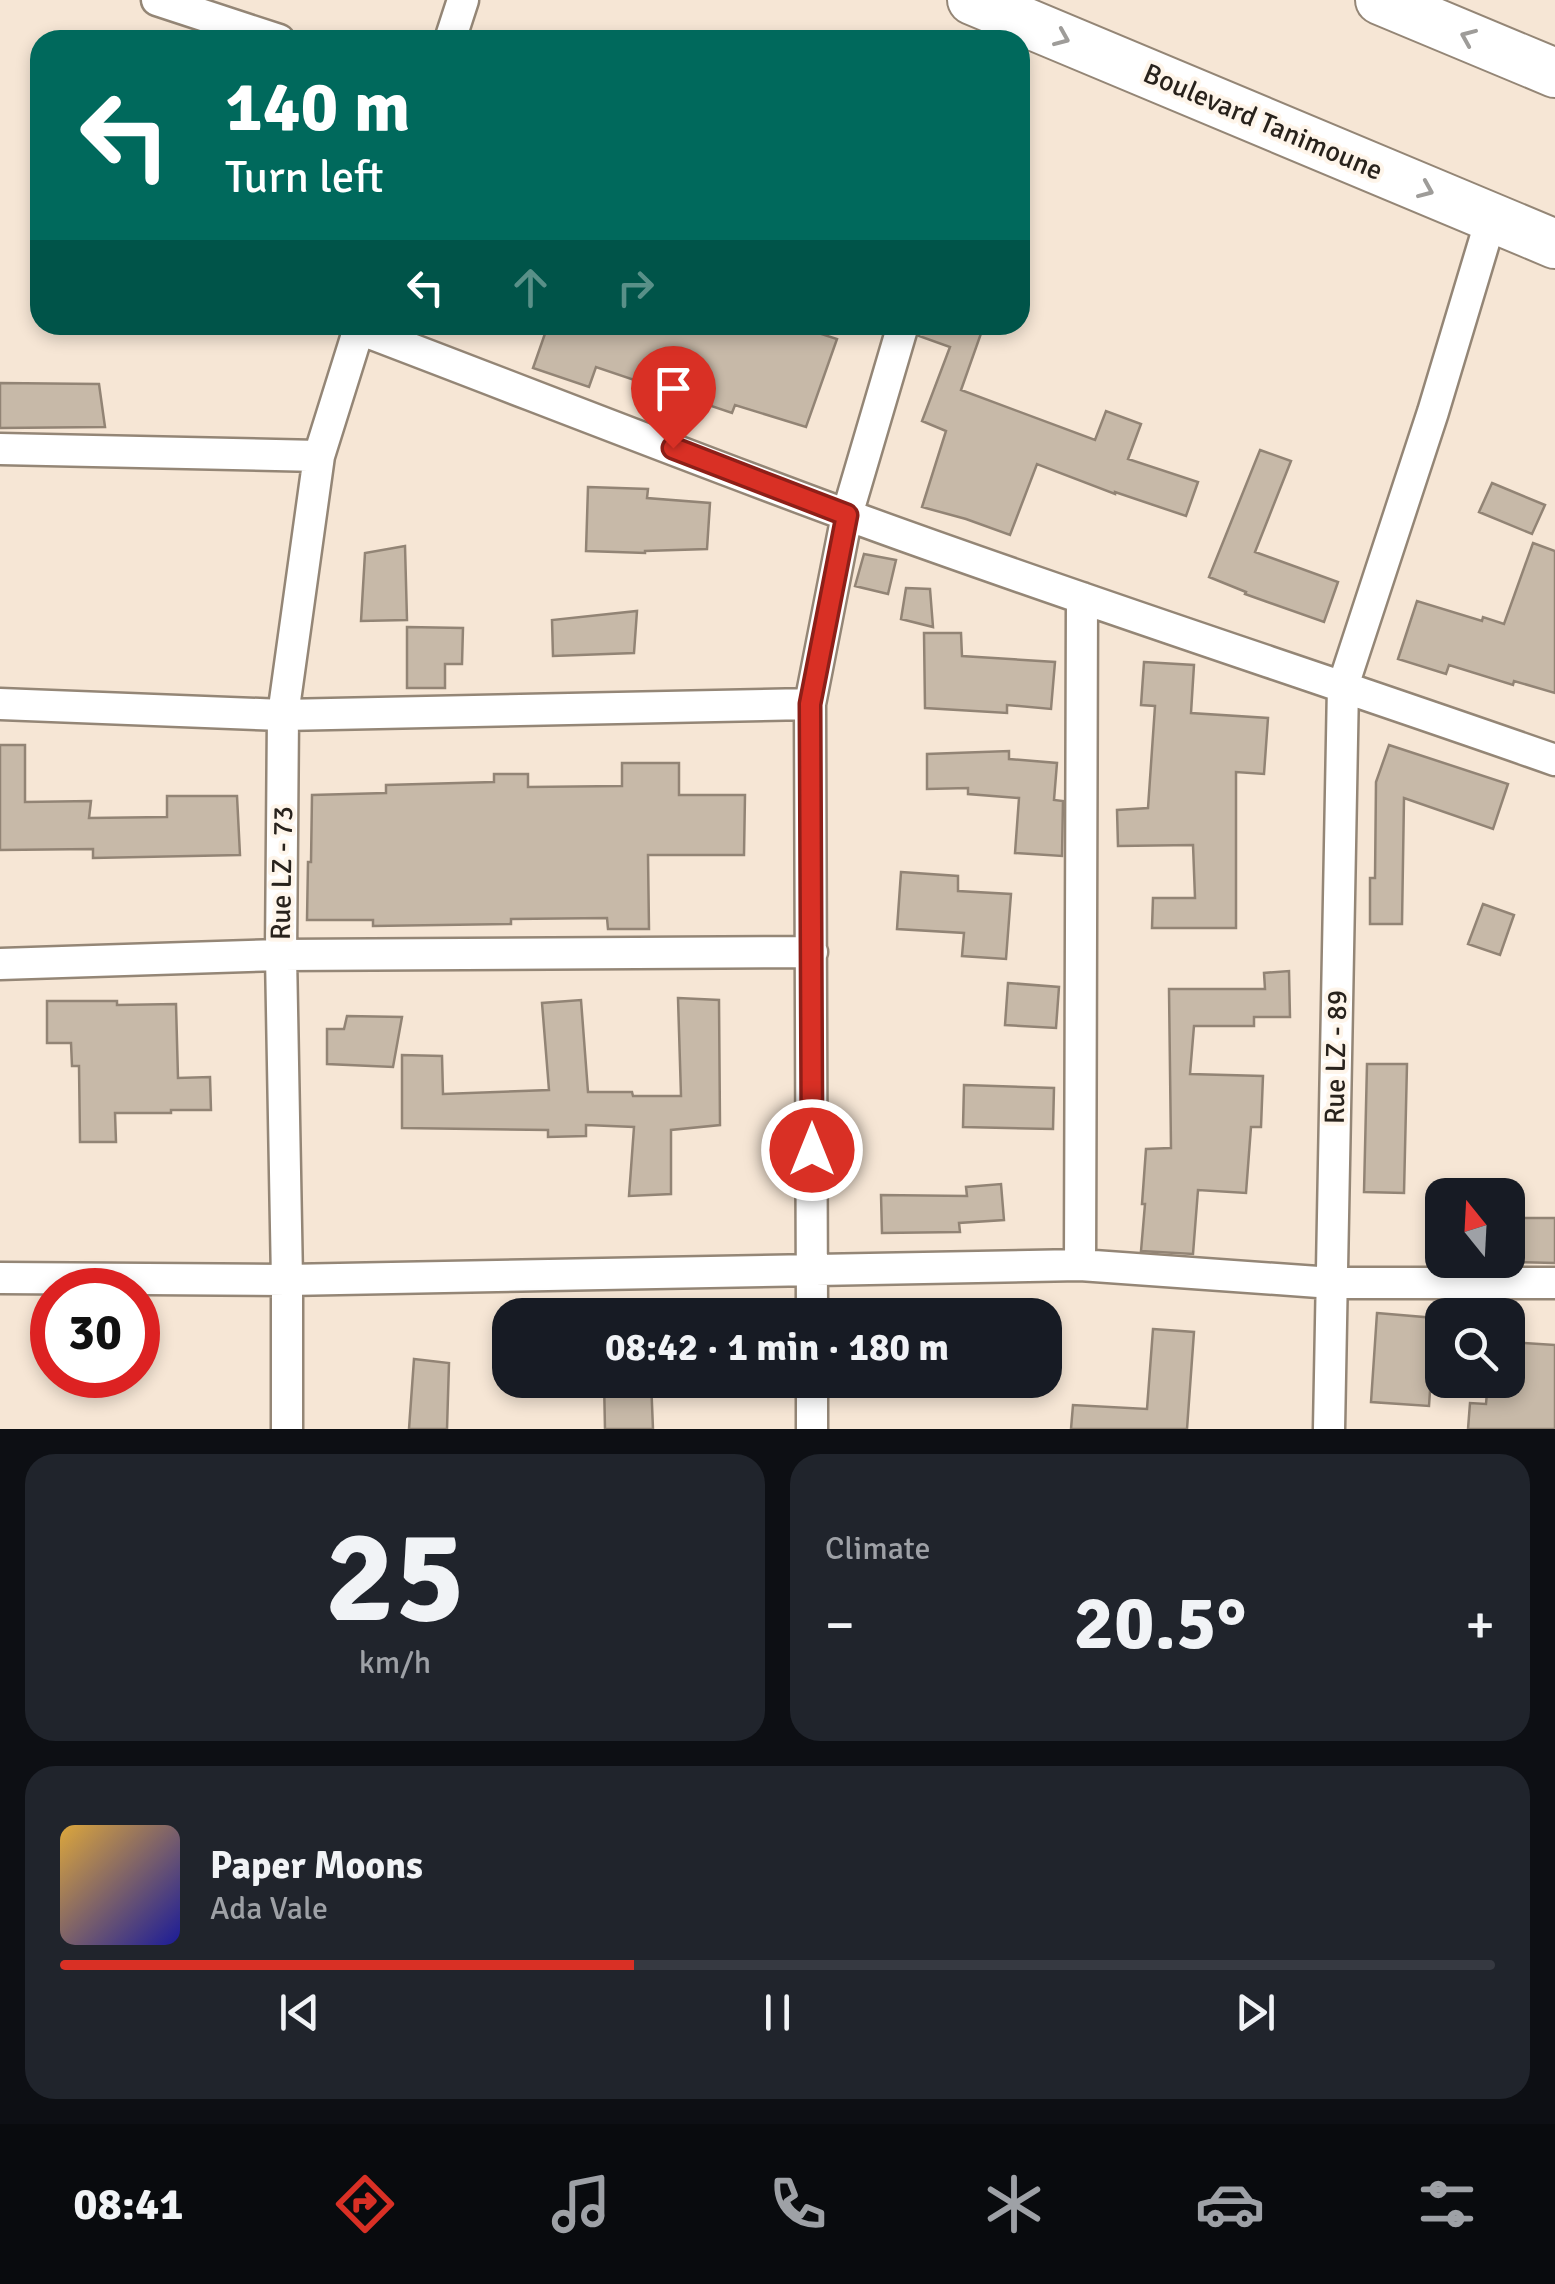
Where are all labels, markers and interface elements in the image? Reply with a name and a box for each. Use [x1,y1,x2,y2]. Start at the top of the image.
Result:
one-way arrow [1051,26,1069,46]
one-way arrow [1460,28,1478,48]
street label: Boulevard Tanimoune [1138,56,1388,188]
text: 140 m [225,64,410,150]
icon: left [60,70,190,200]
text: Turn left [225,150,384,205]
one-way arrow [1416,178,1434,198]
icon: left [398,260,453,315]
icon: ahead [503,260,558,315]
icon: right [608,260,663,315]
pin [631,346,716,449]
icon: arrive [646,361,701,416]
street label: Rue LZ - 73 [264,806,300,940]
street label: Rue LZ - 89 [1318,990,1354,1124]
position arrow [760,1098,864,1202]
north arrow [1425,1178,1525,1278]
map controls [1425,1178,1525,1398]
speed limit sign: 30 [30,1268,160,1398]
button: search [1425,1298,1525,1398]
text: 08:42 · 1 min · 180 m [605,1324,949,1371]
text: 25 [325,1498,465,1658]
text: Climate [825,1529,931,1568]
text: 20.5° [1074,1577,1247,1670]
text: − [825,1591,855,1659]
text: + [1465,1591,1495,1659]
text: km/h [359,1643,431,1682]
text: Paper Moons [210,1842,423,1889]
text: Ada Vale [210,1889,328,1928]
icon: previous [272,1985,327,2040]
icon: pause [750,1985,805,2040]
icon: next [1228,1985,1283,2040]
icon: directions [330,2169,400,2239]
icon: music [546,2169,616,2239]
icon: phone [763,2169,833,2239]
icon: climate [979,2169,1049,2239]
icon: car [1195,2169,1265,2239]
icon: filters [1412,2169,1482,2239]
text: 08:41 [73,2177,184,2232]

